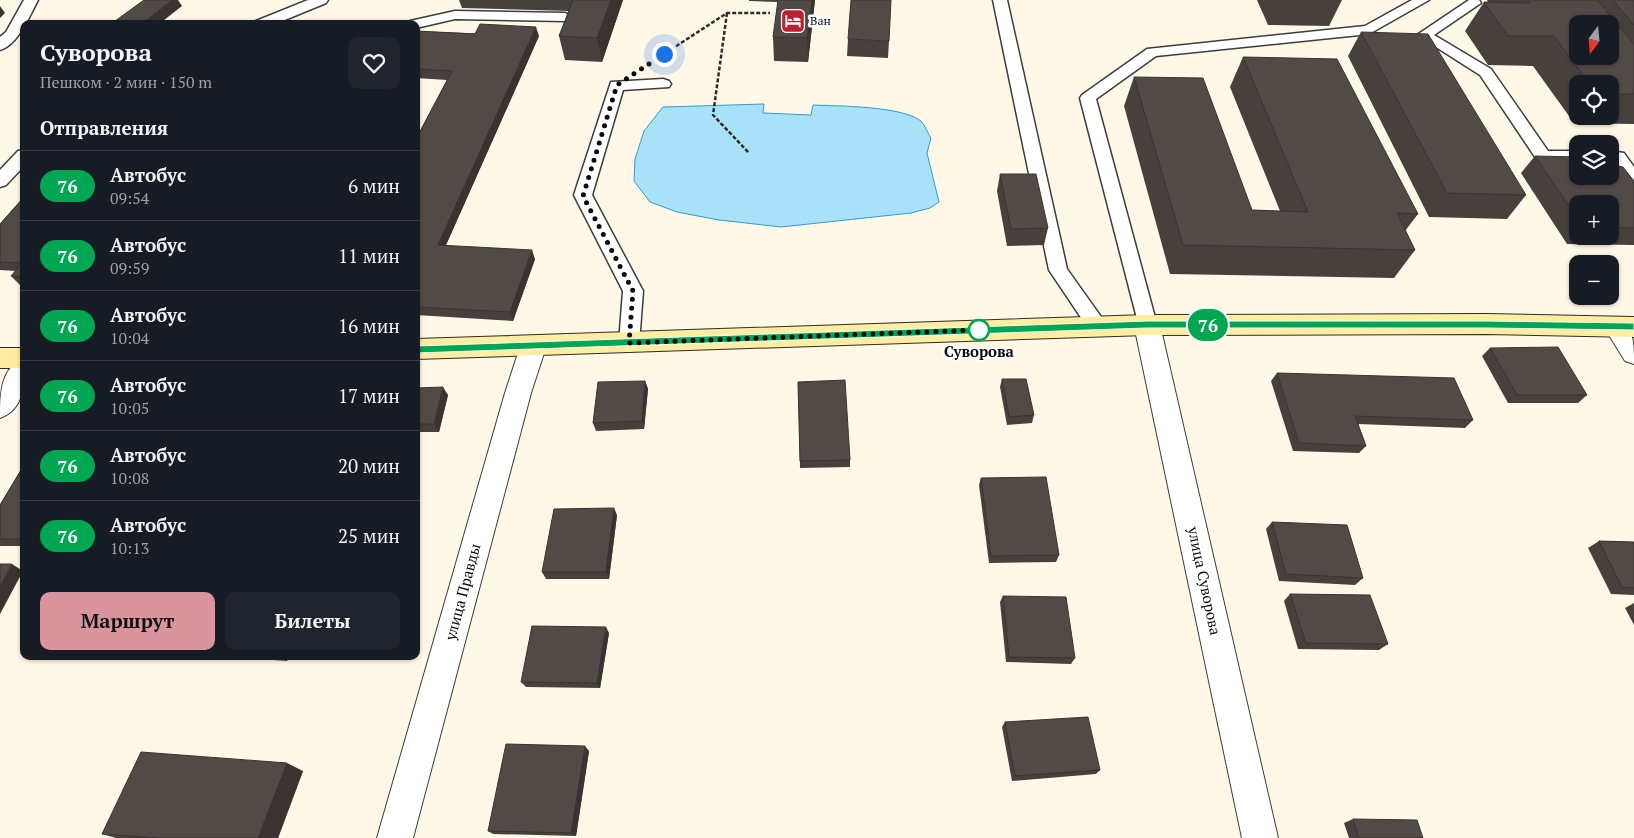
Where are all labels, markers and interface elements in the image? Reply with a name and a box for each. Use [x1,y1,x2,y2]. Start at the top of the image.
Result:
hotel icon: Ван [780,8,806,34]
place label: Ван [810,13,831,28]
north arrow [1569,15,1619,65]
map controls [1569,15,1619,305]
text: Суворова [40,36,152,68]
button: heart [348,37,400,89]
your location [652,42,677,67]
text: Пешком · 2 мин · 150 m [40,71,212,93]
button: locate [1569,75,1619,125]
text: Отправления [40,115,168,140]
button: layers [1569,135,1619,185]
text: Автобус [110,162,186,187]
text: 6 мин [348,173,400,198]
text: 76 [57,174,78,198]
text: 09:54 [110,187,149,209]
button: + [1569,195,1619,245]
text: Автобус [110,232,186,257]
text: 11 мин [338,243,400,268]
text: 76 [57,244,78,268]
button: − [1569,255,1619,305]
text: 09:59 [110,257,149,279]
text: Автобус [110,302,186,327]
line badge: 76 [1186,309,1230,341]
text: 16 мин [338,313,400,338]
text: 76 [1198,313,1218,337]
text: 76 [57,314,78,338]
marker: Суворова [968,319,990,341]
text: 10:04 [110,327,149,349]
place label: Суворова [944,341,1015,361]
text: Автобус [110,372,186,397]
text: 17 мин [338,383,400,408]
text: 76 [57,384,78,408]
text: 10:05 [110,397,149,419]
text: Автобус [110,442,186,467]
text: 20 мин [338,453,400,478]
text: 76 [57,454,78,478]
text: 10:08 [110,467,149,489]
text: Автобус [110,512,186,537]
text: 25 мин [338,523,400,548]
text: 76 [57,524,78,548]
street label: улица Суворова [1184,524,1226,637]
text: 10:13 [110,537,149,559]
street label: улица Правды [439,541,485,643]
button: Маршрут [40,592,215,650]
button: Билеты [225,592,400,650]

